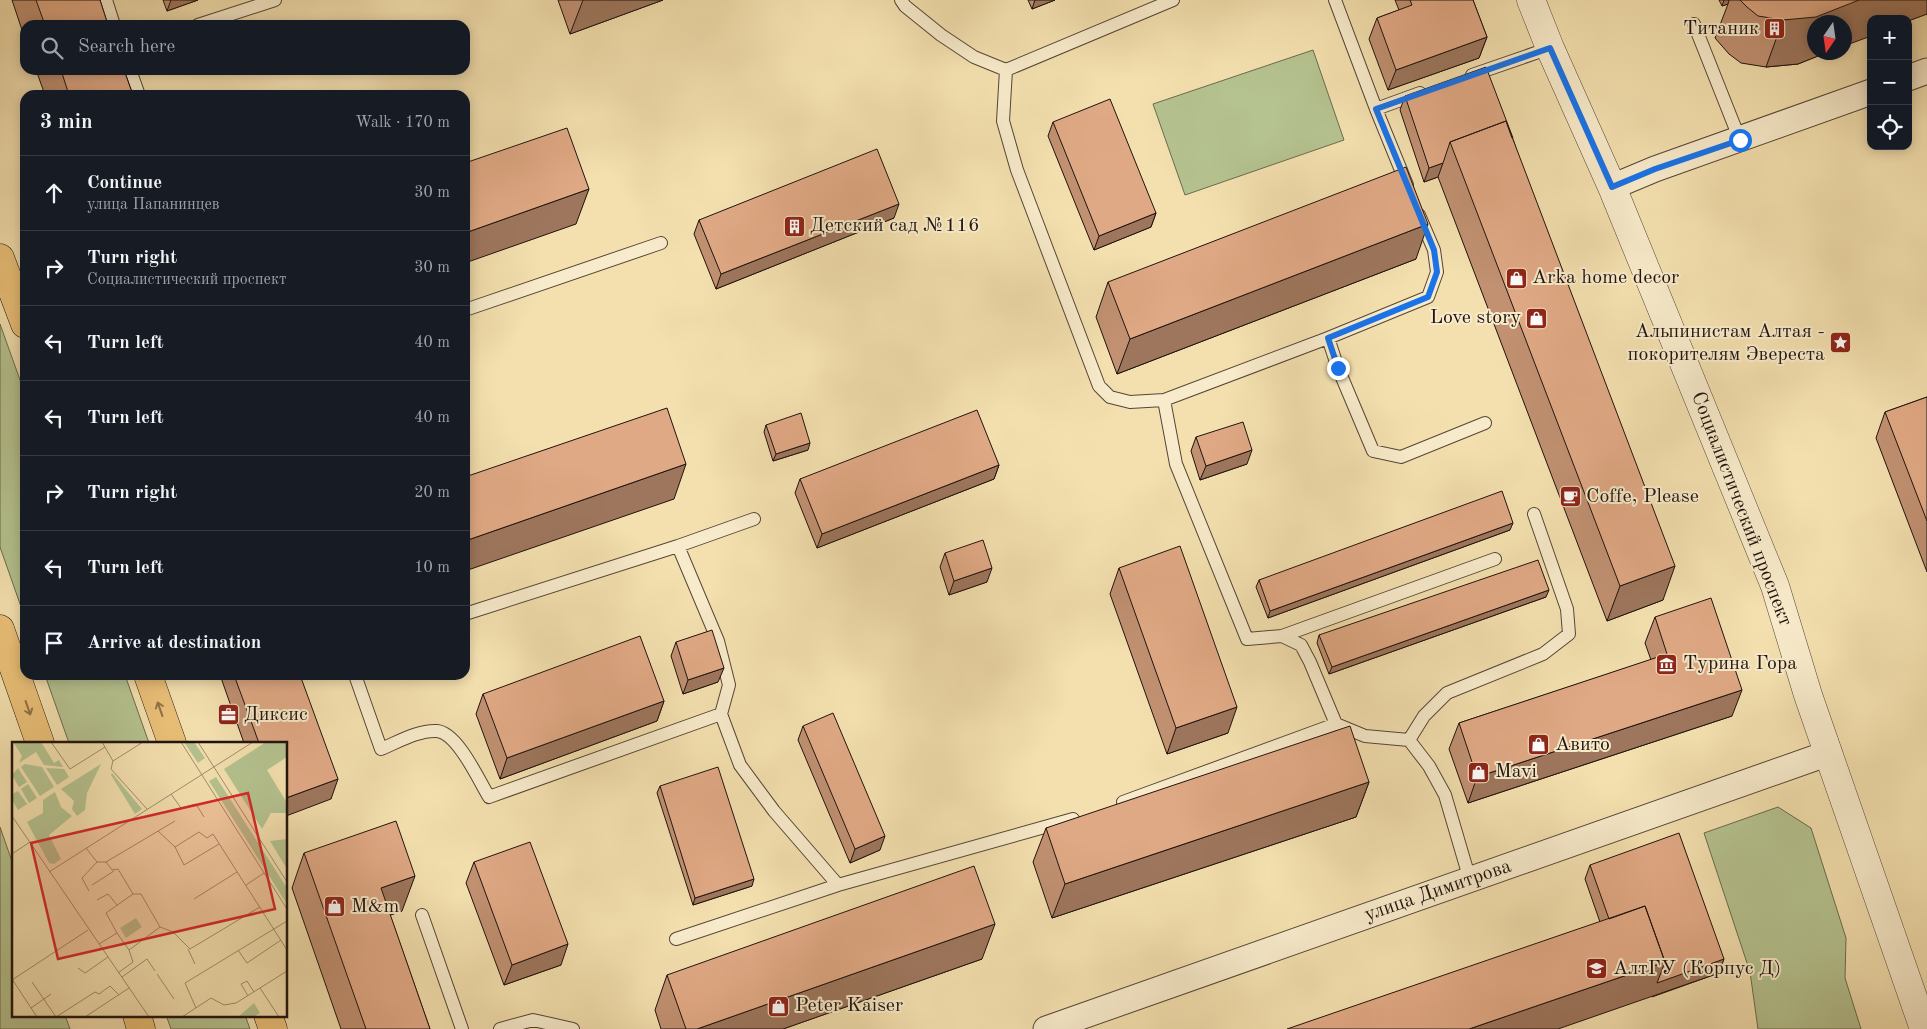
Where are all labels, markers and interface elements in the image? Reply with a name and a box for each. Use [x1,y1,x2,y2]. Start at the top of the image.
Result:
north arrow [1807,15,1852,60]
map controls [1867,15,1912,150]
button: + [1867,15,1912,60]
building icon: Титаник [1763,17,1787,41]
place label: Титаник [1683,19,1759,39]
search box [20,20,470,75]
icon: search [38,34,66,62]
text: Search here [78,38,175,57]
button: − [1867,60,1912,105]
button: locate [1867,105,1912,150]
text: 3 min [40,112,93,133]
text: Walk · 170 m [355,115,450,131]
route start [1729,129,1752,152]
text: Continue [87,174,162,193]
icon: ahead [40,179,68,207]
text: 30 m [414,185,450,201]
text: улица Папанинцев [87,197,220,213]
building icon: Детский сад №116 [782,214,806,238]
place label: Детский сад №116 [810,216,979,236]
text: Turn right [87,249,177,268]
icon: right [40,254,68,282]
text: 30 m [414,260,450,276]
shop icon: Arka home decor [1504,266,1528,290]
place label: Arka home decor [1532,268,1679,288]
text: Социалистический проспект [87,272,287,288]
shop icon: Love story [1525,306,1549,330]
place label: Love story [1430,308,1521,328]
place label: Альпинистам Алтая - покорителям Эвереста [1628,322,1825,365]
icon: left [40,329,68,357]
place icon: Альпинистам Алтая - покорителям Эвереста [1829,331,1853,355]
text: Turn left [87,334,164,353]
text: 40 m [414,335,450,351]
route end [1327,357,1350,380]
street label: Социалистический проспект [1687,389,1795,629]
icon: left [40,404,68,432]
text: Turn left [87,409,164,428]
text: 40 m [414,410,450,426]
icon: right [40,479,68,507]
text: Turn right [87,484,177,503]
text: 20 m [414,485,450,501]
cafe icon: Coffe, Please [1558,485,1582,509]
place label: Coffe, Please [1586,487,1699,507]
icon: left [40,554,68,582]
text: Turn left [87,559,164,578]
text: 10 m [414,560,450,576]
icon: arrive [40,629,68,657]
text: Arrive at destination [87,634,261,653]
museum icon: Турина Гора [1655,652,1679,676]
place label: Турина Гора [1683,654,1797,674]
one-way arrow [24,700,33,715]
one-way arrow [155,702,164,717]
office icon: Диксис [216,703,240,727]
place label: Диксис [244,705,308,725]
shop icon: Авито [1527,733,1551,757]
place label: Авито [1555,735,1610,755]
inset map [12,742,288,1016]
shop icon: Mavi [1467,760,1491,784]
place label: Mavi [1495,762,1537,782]
street label: улица Димитрова [1362,856,1514,925]
shop icon: М&m [323,895,347,919]
place label: М&m [351,897,399,917]
school or university icon: АлтГУ (Корпус Д) [1585,957,1609,981]
place label: АлтГУ (Корпус Д) [1613,959,1781,979]
shop icon: Peter Kaiser [767,994,791,1018]
place label: Peter Kaiser [795,996,903,1016]

